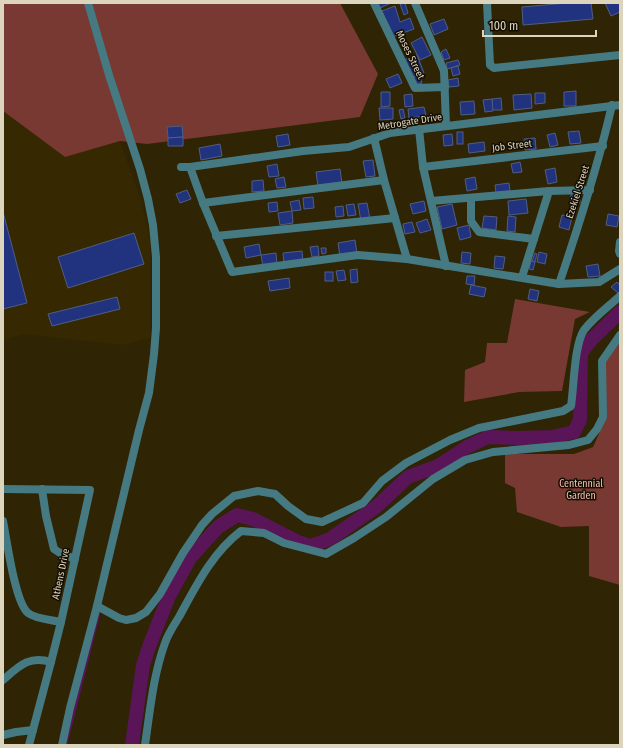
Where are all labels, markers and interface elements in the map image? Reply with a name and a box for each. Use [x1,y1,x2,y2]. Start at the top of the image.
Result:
scale bar [483,12,596,38]
text: 100 m [489,19,518,33]
street label: Moses Street [393,29,427,82]
street label: Metrogate Drive [377,111,443,133]
street label: Job Street [491,138,533,154]
street label: Ezekiel Street [564,163,592,220]
park label: Centennial Garden [559,478,603,502]
street label: Athens Drive [50,547,72,601]

